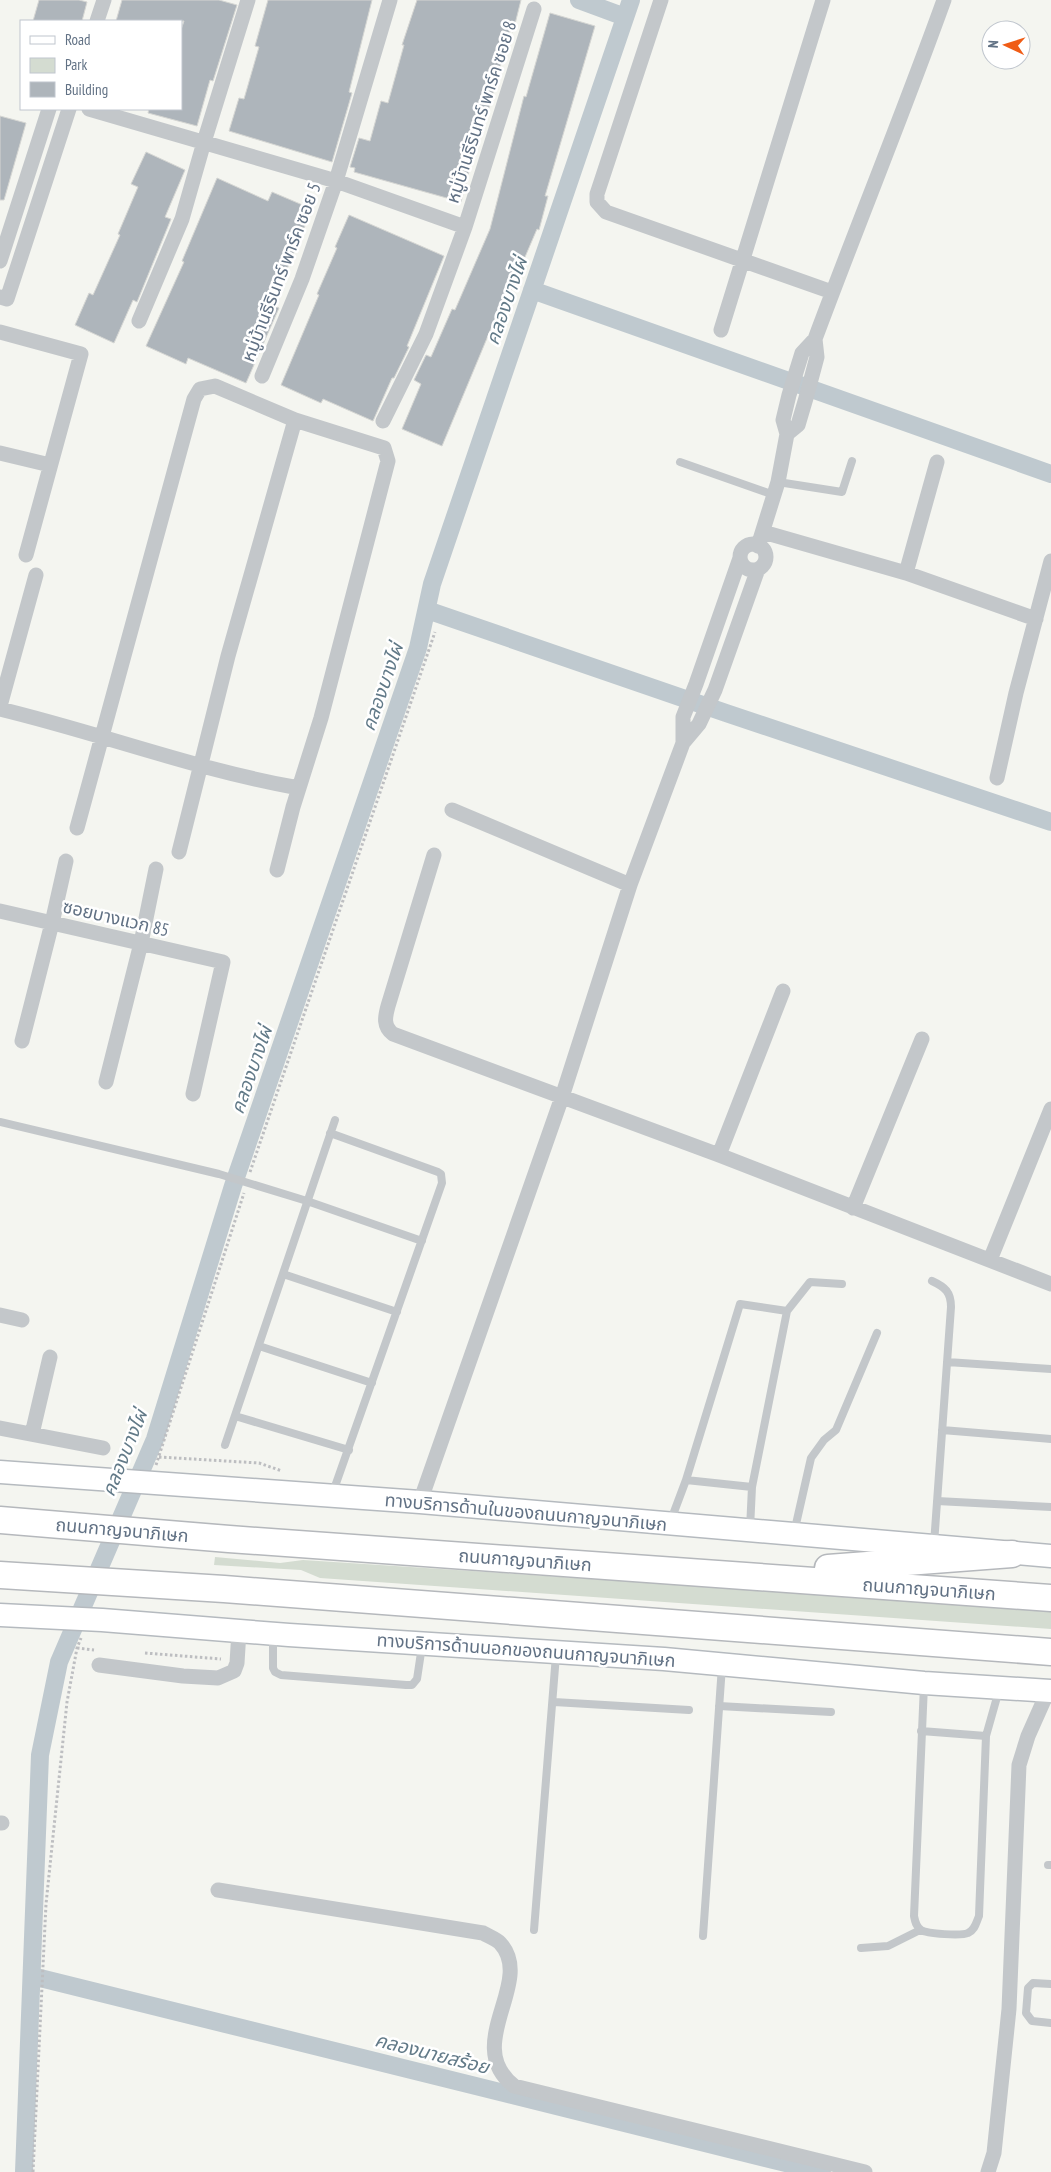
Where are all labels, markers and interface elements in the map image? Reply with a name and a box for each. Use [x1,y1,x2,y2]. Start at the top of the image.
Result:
street label: หมู่บ้านธีรินทร์ พาร์ค ซอย 8 [441,18,522,206]
legend [20,20,182,110]
north arrow [981,20,1031,70]
text: Road [65,30,91,49]
text: N [984,40,1002,48]
text: Park [65,55,87,74]
text: Building [65,80,108,99]
street label: หมู่บ้านธีรินทร์ พาร์ค ซอย 5 [236,179,327,365]
water label: คลองบางไผ่ [480,251,533,348]
water label: คลองบางไผ่ [356,637,409,734]
street label: ซอยบางแวก 85 [61,895,171,941]
water label: คลองบางไผ่ [225,1020,278,1117]
water label: คลองบางไผ่ [96,1403,153,1500]
street label: ทางบริการด้านในของถนนกาญจนาภิเษก [384,1488,668,1536]
street label: ถนนกาญจนาภิเษก [54,1513,190,1547]
street label: ถนนกาญจนาภิเษก [458,1544,592,1576]
street label: ถนนกาญจนาภิเษก [862,1573,996,1605]
street label: ทางบริการด้านนอกของถนนกาญจนาภิเษก [376,1628,676,1672]
water label: คลองนายสร้อย [373,2027,493,2079]

